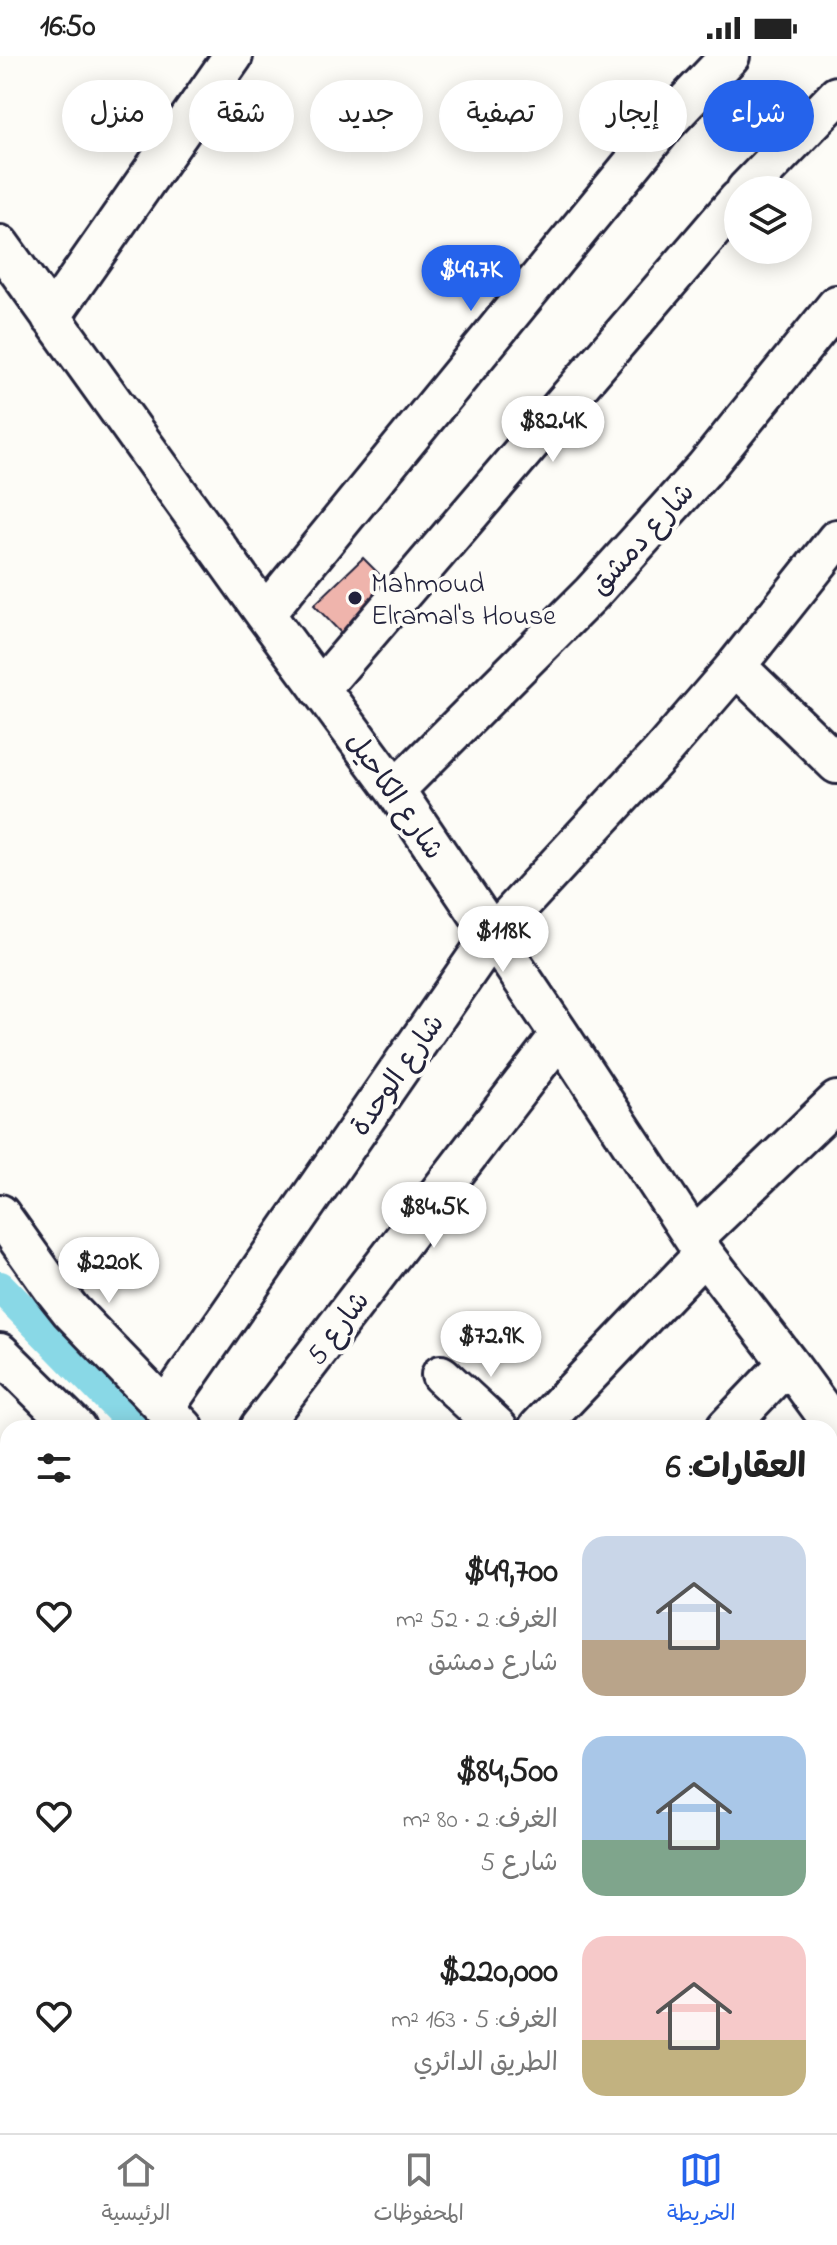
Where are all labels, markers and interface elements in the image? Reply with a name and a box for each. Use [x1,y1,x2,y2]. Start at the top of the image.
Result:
text: 16:50 [40,6,95,50]
chip: منزل [62,80,173,152]
chip: شقة [189,80,294,152]
chip: جديد [310,80,423,152]
chip: تصفية [439,80,563,152]
chip: إيجار [579,80,687,152]
chip: شراء [703,80,814,152]
map controls [724,176,812,264]
button: layers [724,176,812,264]
pin: $49.7K [406,245,536,313]
text: $49.7K [440,252,502,290]
pin: $82.4K [488,396,618,464]
text: $82.4K [519,403,587,441]
street label: شارع دمشق [582,475,706,606]
place label: Mahmoud Elramal's House [371,565,556,638]
marker: Mahmoud Elramal's House [346,589,364,607]
street label: شارع الكاحيل [334,725,452,869]
pin: $118K [447,906,559,974]
text: $118K [476,913,530,951]
street label: شارع الوحدة [342,1007,456,1145]
pin: $84.5K [369,1182,499,1250]
text: $84.5K [400,1189,468,1227]
pin: $220K [53,1237,165,1305]
text: $220K [76,1244,142,1282]
street label: شارع 5 [298,1283,381,1375]
pin: $72.9K [426,1311,556,1379]
text: $72.9K [458,1318,524,1356]
text: العقارات: 6 [666,1444,806,1494]
icon: filters [32,1446,76,1490]
text: $49,700 [464,1548,558,1598]
icon: home [646,1568,742,1664]
icon: heart [32,1594,76,1638]
text: الغرف: 2 · 52 m² [396,1602,558,1640]
text: شارع دمشق [428,1645,558,1683]
text: $84,500 [456,1748,558,1798]
icon: home [646,1768,742,1864]
icon: heart [32,1794,76,1838]
text: الغرف: 2 · 80 m² [402,1802,558,1840]
text: شارع 5 [480,1845,558,1883]
text: $220,000 [439,1948,558,1998]
icon: home [646,1968,742,2064]
icon: heart [32,1994,76,2038]
text: الغرف: 5 · 163 m² [391,2002,558,2040]
text: الطريق الدائري [413,2045,558,2083]
tab: الرئيسية [101,2148,171,2232]
tab: المحفوظات [373,2148,464,2232]
tab: الخريطة [667,2148,736,2232]

